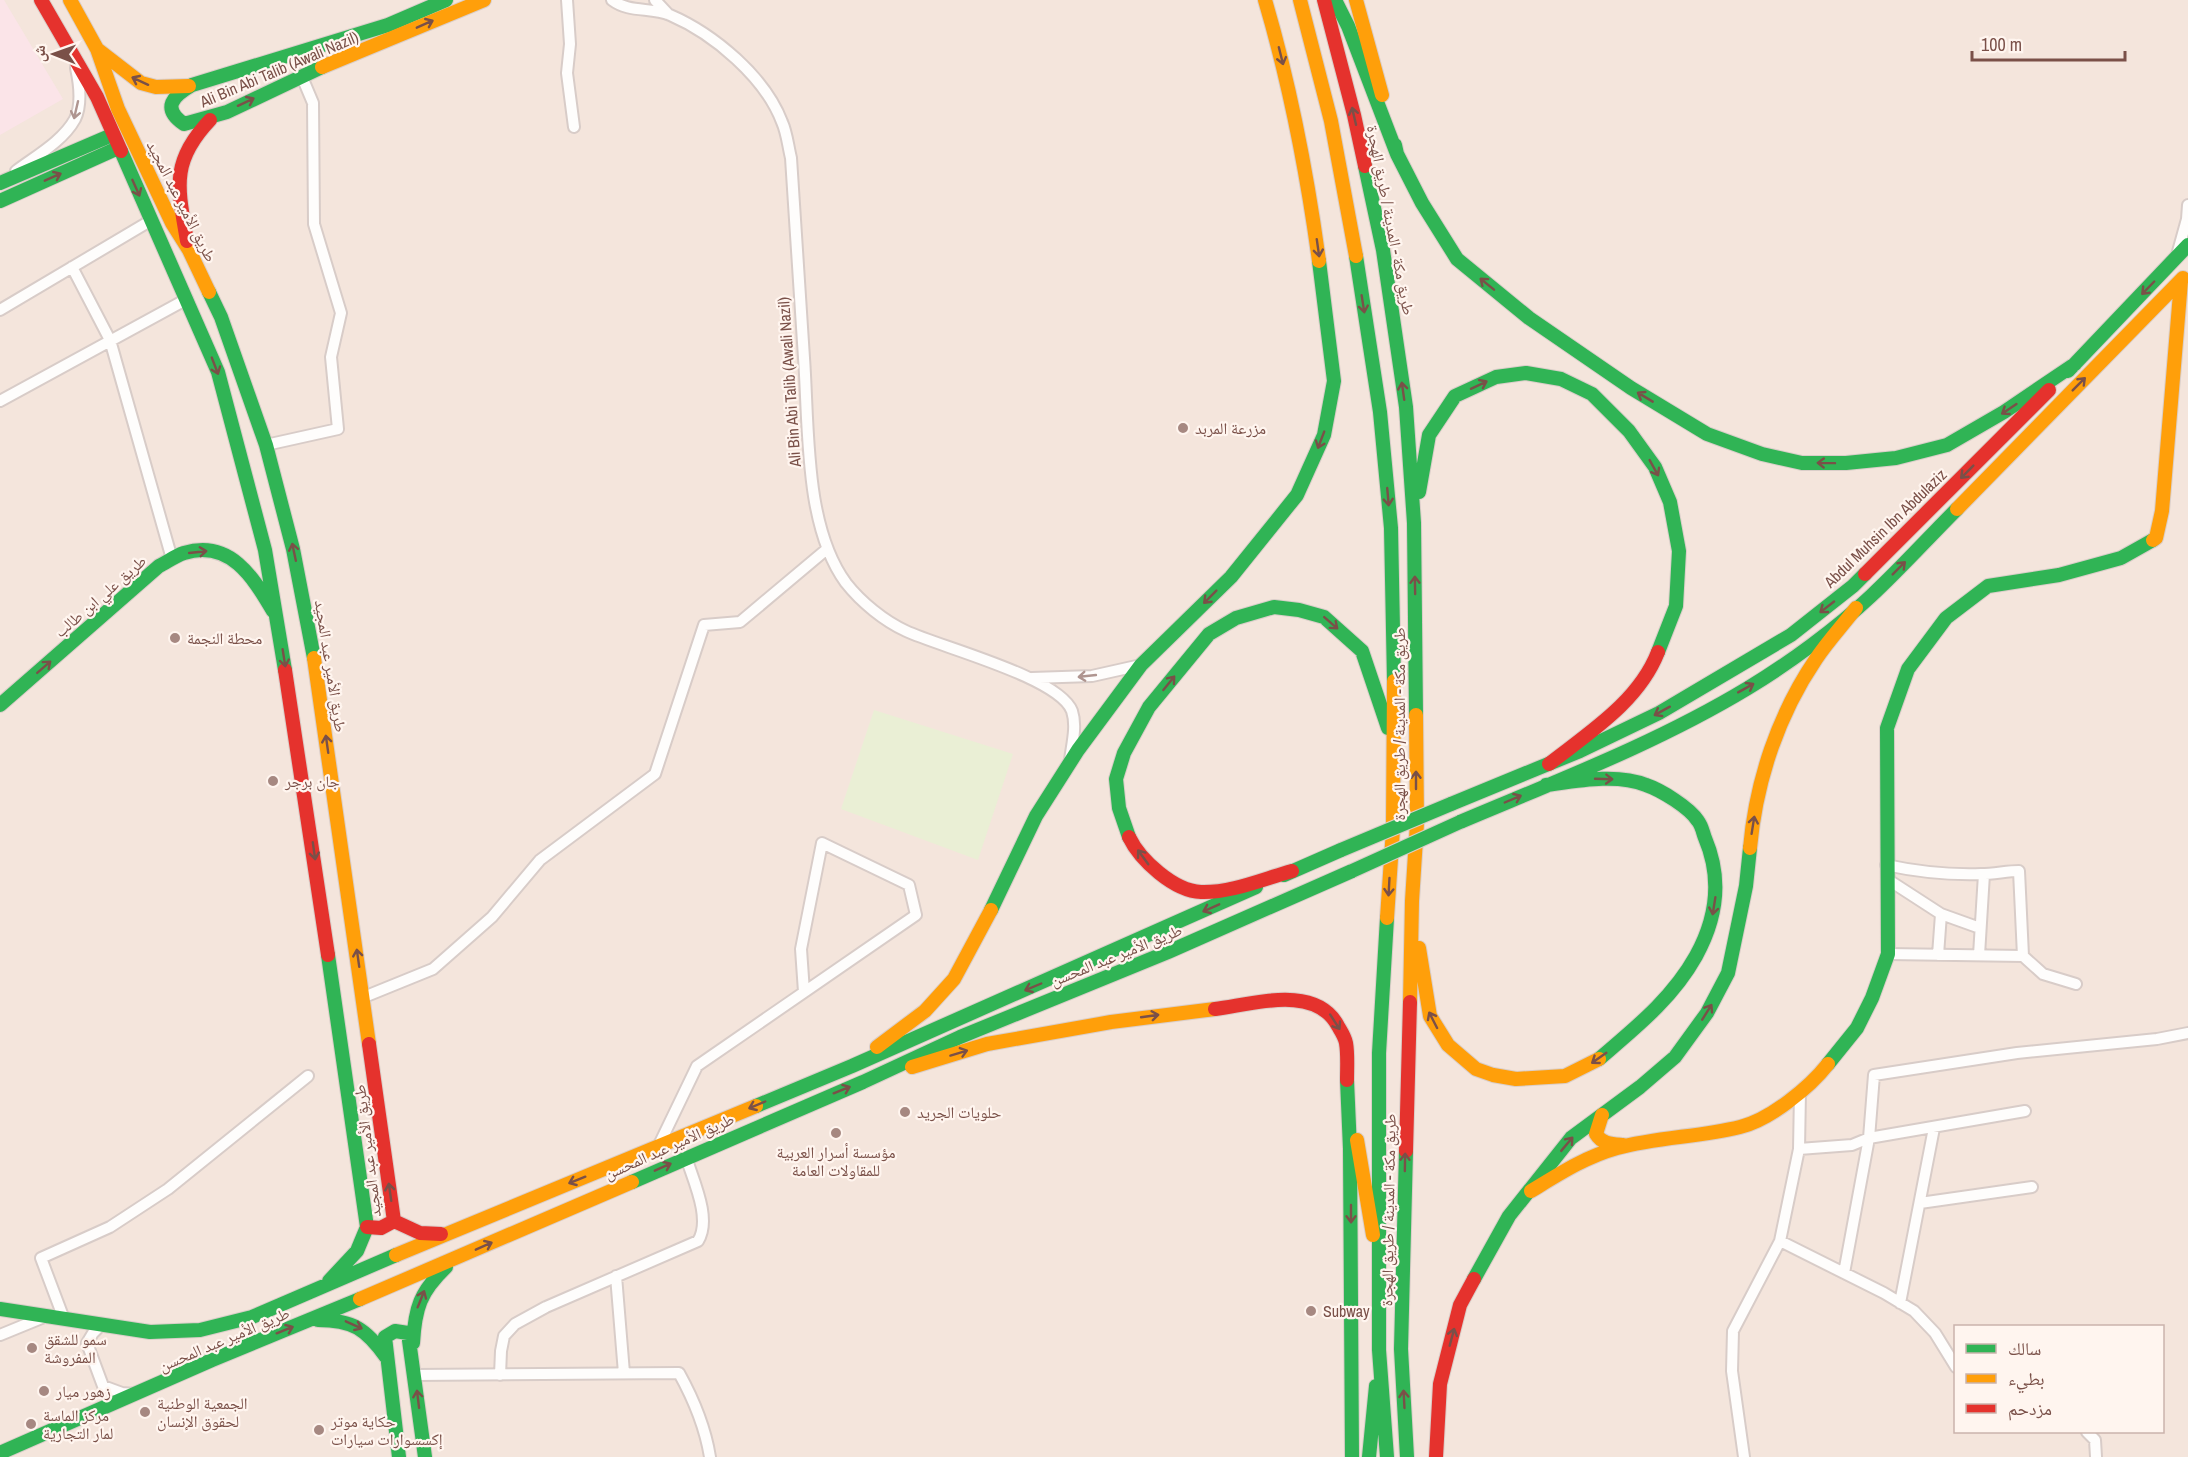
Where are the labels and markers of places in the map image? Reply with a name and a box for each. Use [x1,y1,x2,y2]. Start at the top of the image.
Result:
place label: مزرعة المربد [1195,417,1266,439]
marker: مزرعة المربد [1176,421,1190,435]
place label: محطة النجمة [187,627,262,649]
marker: محطة النجمة [168,631,182,645]
place label: جان برجر [284,770,340,792]
marker: جان برجر [266,774,280,788]
place label: حلويات الجريد [917,1101,1002,1123]
marker: حلويات الجريد [898,1105,912,1119]
marker: مؤسسة أسرار العربية للمقاولات العامة [829,1126,843,1140]
place label: مؤسسة أسرار العربية للمقاولات العامة [777,1141,895,1181]
place label: Subway [1323,1300,1370,1322]
marker: Subway [1304,1304,1318,1318]
place label: سمو للشقق المفروشة [44,1328,107,1368]
marker: سمو للشقق المفروشة [25,1341,39,1355]
place label: زهور ميار [55,1380,111,1402]
marker: زهور ميار [37,1384,51,1398]
place label: الجمعية الوطنية لحقوق الإنسان [157,1392,248,1432]
place label: مركز الماسة لمار التجارية [43,1404,113,1444]
marker: الجمعية الوطنية لحقوق الإنسان [138,1405,152,1419]
place label: حكاية موتر إكسسوارات سيارات [330,1410,443,1450]
marker: مركز الماسة لمار التجارية [24,1417,38,1431]
marker: حكاية موتر إكسسوارات سيارات [312,1423,326,1437]

